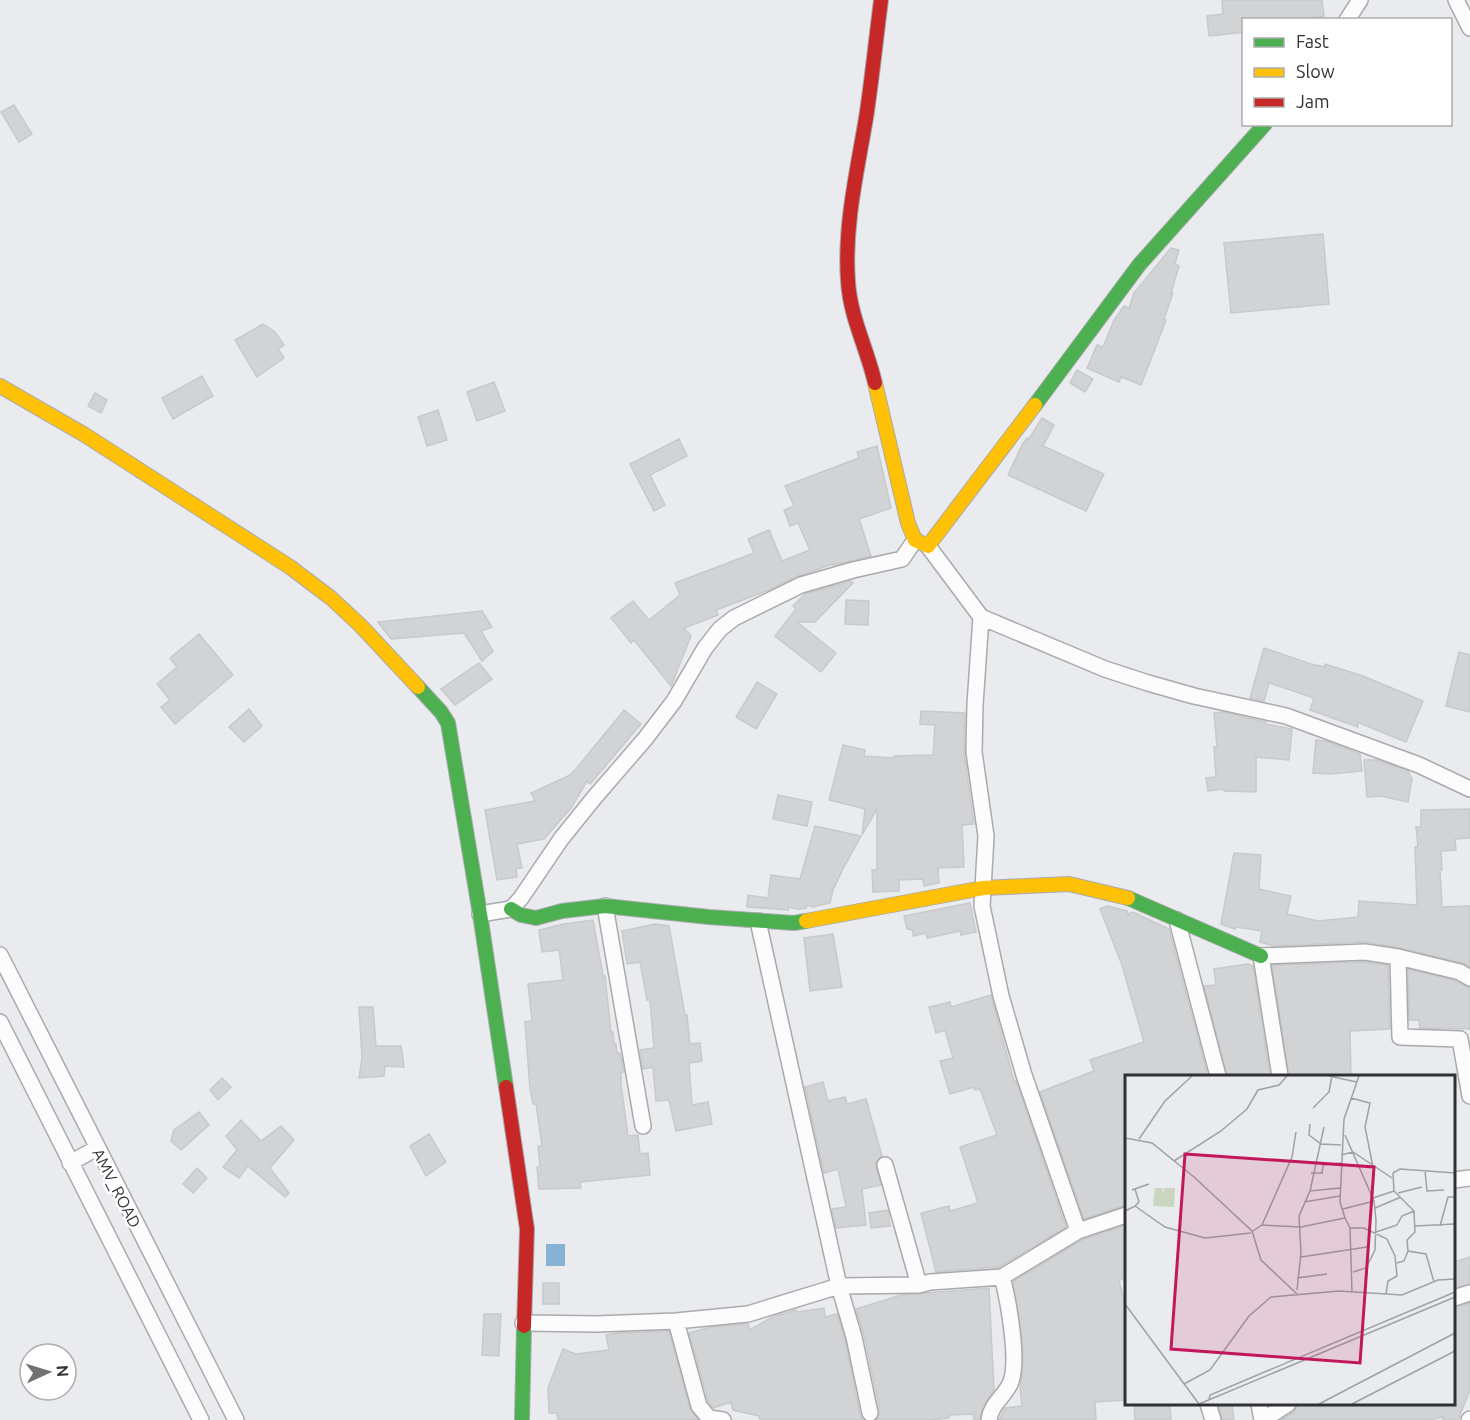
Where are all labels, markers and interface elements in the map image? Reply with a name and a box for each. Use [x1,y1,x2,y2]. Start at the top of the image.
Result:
legend [1242,18,1452,126]
text: Fast [1296,31,1329,51]
text: Slow [1296,61,1335,81]
text: Jam [1296,91,1330,111]
inset map [1125,1075,1455,1405]
street label: AMV_ROAD [89,1145,145,1231]
north arrow [18,1342,78,1402]
text: N [54,1364,72,1378]

